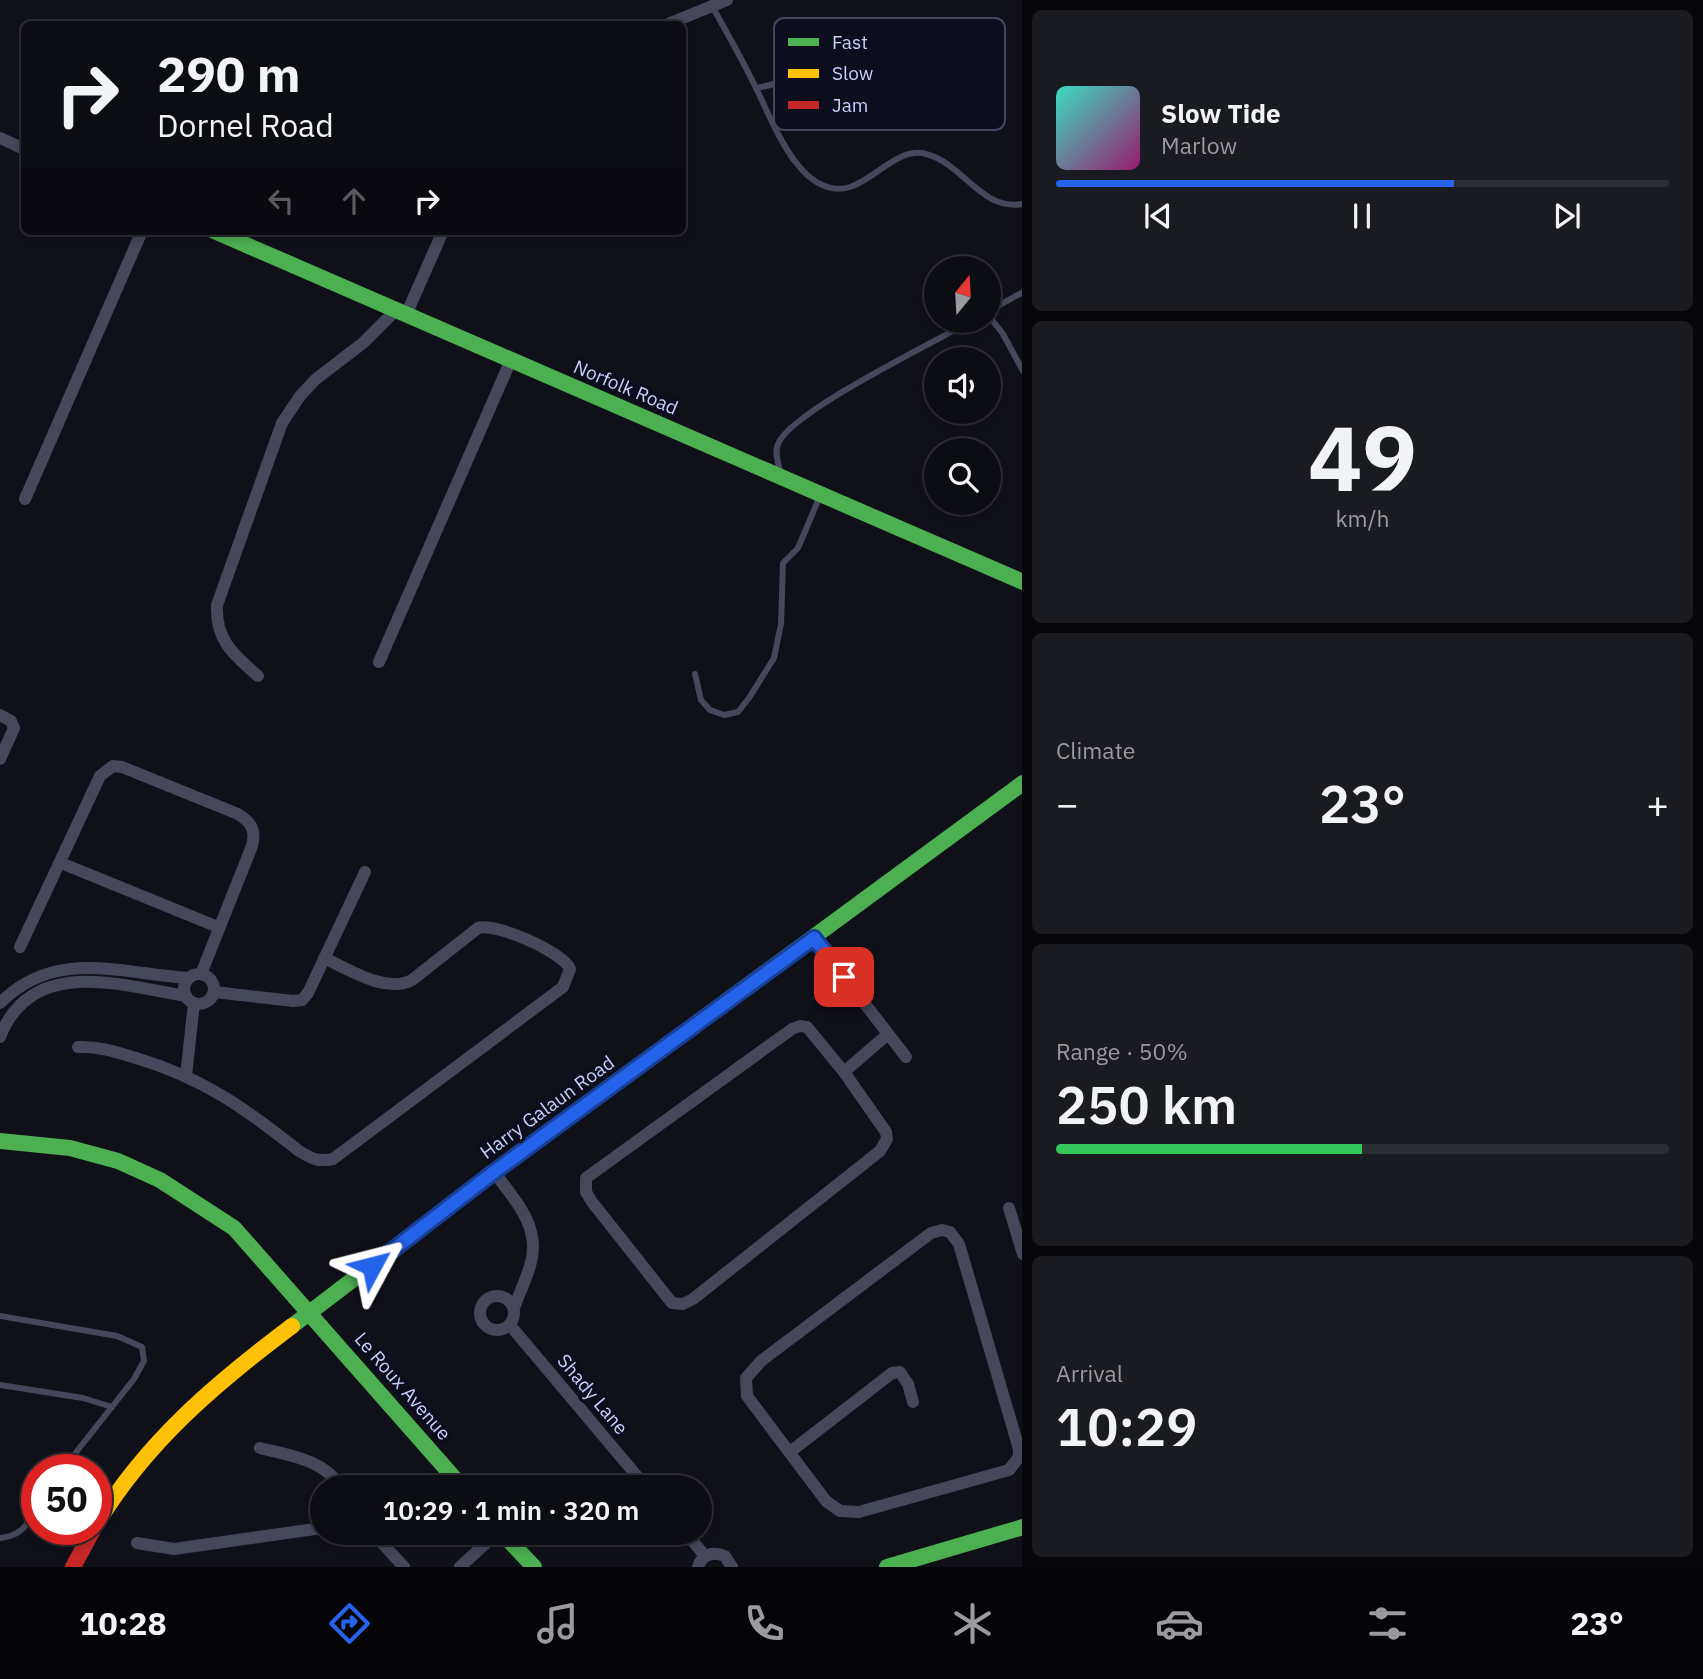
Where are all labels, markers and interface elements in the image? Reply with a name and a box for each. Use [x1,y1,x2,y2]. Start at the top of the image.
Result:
legend [774,18,1005,130]
text: Fast [832,30,868,54]
text: 290 m [157,42,301,105]
icon: right [42,49,133,140]
text: Slow [832,61,873,85]
text: Jam [832,93,868,117]
text: Slow Tide [1161,96,1281,130]
text: Dornel Road [157,104,334,146]
text: Marlow [1161,130,1237,160]
icon: left [262,182,300,220]
icon: ahead [335,182,373,220]
icon: right [408,182,446,220]
icon: previous [1139,197,1177,235]
icon: pause [1343,197,1381,235]
icon: next [1548,197,1586,235]
north arrow [924,256,1001,332]
map controls [924,256,1001,515]
button: sound [924,347,1001,424]
street label: Norfolk Road [570,354,682,420]
text: 49 [1308,398,1417,516]
button: search [924,438,1001,515]
text: km/h [1335,503,1390,533]
text: Climate [1056,735,1135,765]
text: 23° [1319,770,1406,837]
text: − [1056,779,1079,828]
text: + [1646,779,1669,828]
pin [814,947,874,1007]
icon: arrive [825,958,863,996]
text: Range · 50% [1056,1036,1188,1066]
street label: Harry Galaun Road [475,1050,619,1164]
text: 250 km [1056,1071,1237,1138]
position arrow [335,1229,409,1303]
street label: Le Roux Avenue [350,1327,456,1445]
street label: Shady Lane [552,1349,634,1439]
text: Arrival [1056,1358,1123,1388]
text: 10:29 [1056,1393,1197,1460]
speed limit sign: 50 [21,1454,112,1545]
text: 10:29 · 1 min · 320 m [383,1493,639,1527]
icon: directions [325,1599,374,1648]
icon: music [533,1599,582,1648]
icon: phone [740,1599,789,1648]
icon: climate [948,1599,997,1648]
icon: car [1155,1599,1204,1648]
icon: filters [1363,1599,1412,1648]
text: 10:28 [79,1602,167,1644]
text: 23° [1570,1602,1624,1644]

